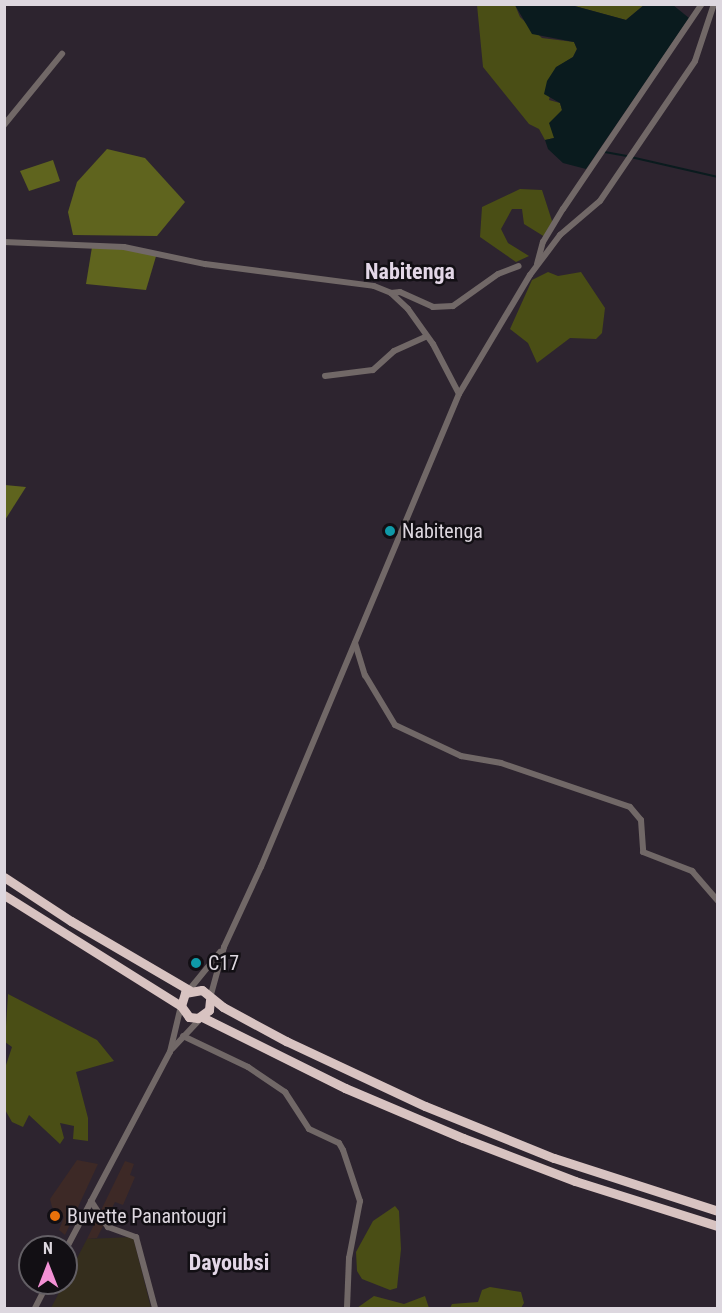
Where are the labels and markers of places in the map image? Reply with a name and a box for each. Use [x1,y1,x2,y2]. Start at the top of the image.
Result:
place label: Nabitenga [402,519,483,543]
marker: Nabitenga [383,524,397,538]
place label: C17 [208,951,239,975]
marker: C17 [189,956,203,970]
place label: Buvette Panantougri [67,1204,227,1228]
marker: Buvette Panantougri [48,1209,62,1223]

